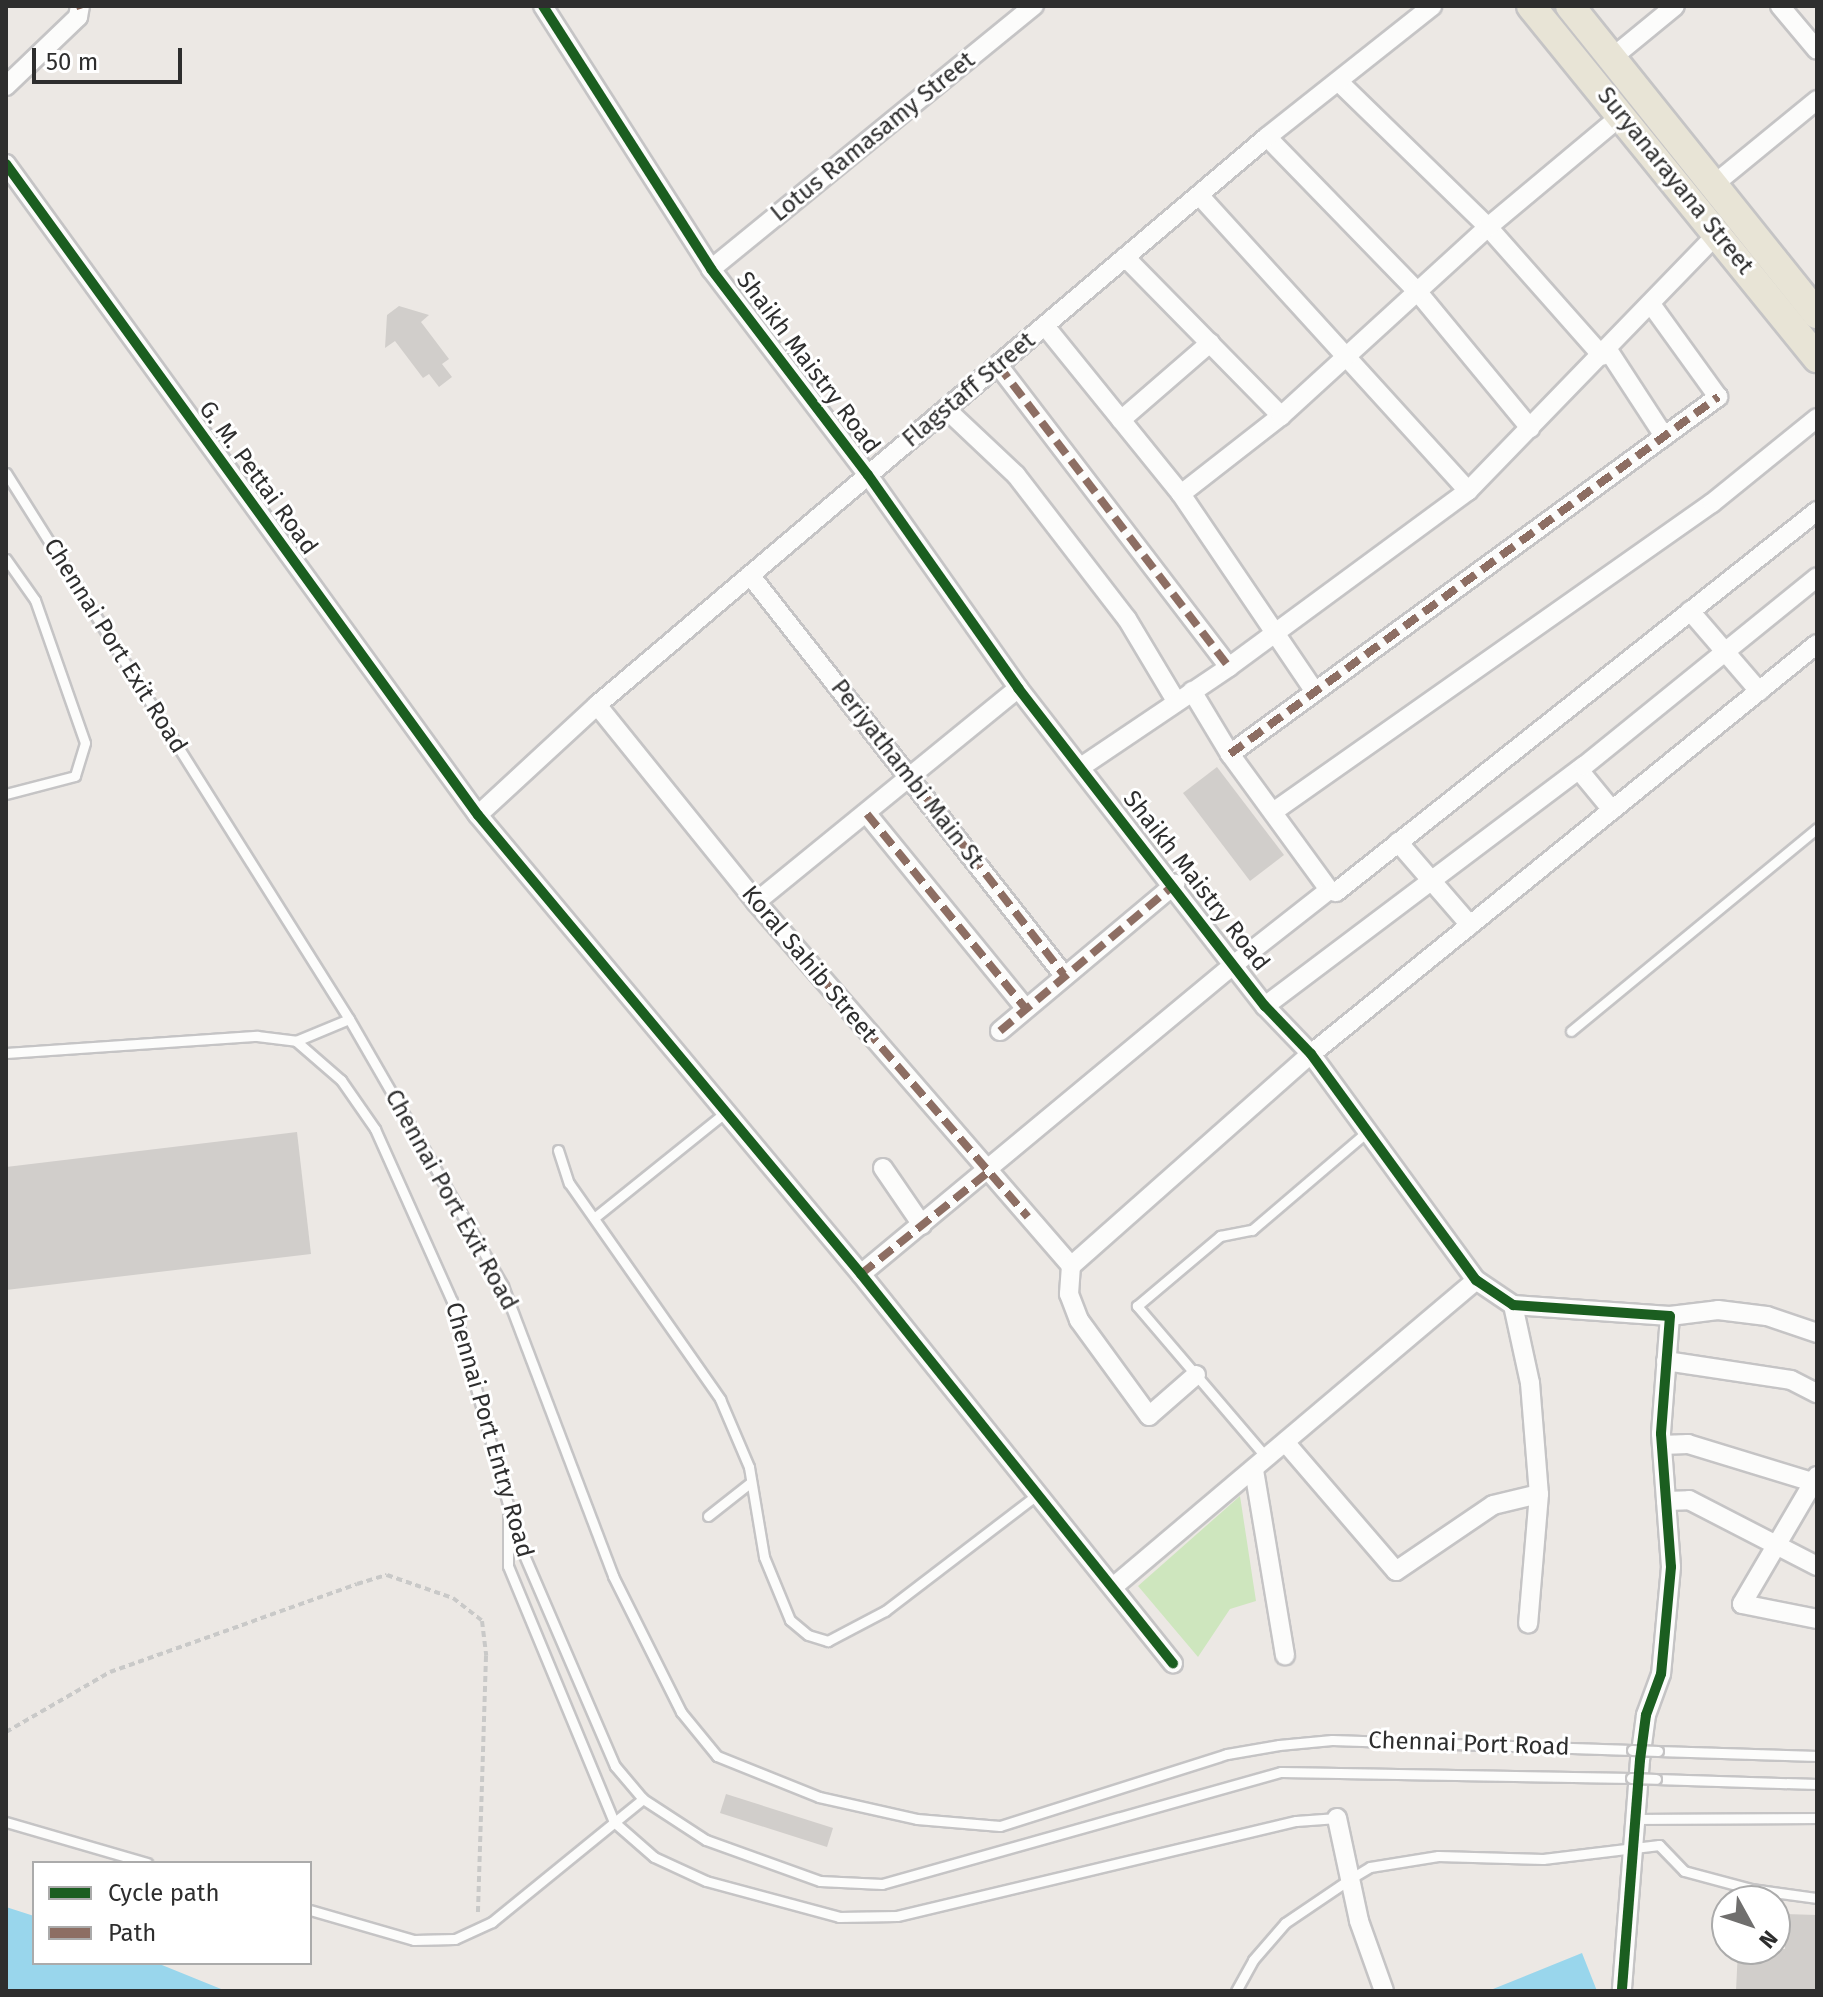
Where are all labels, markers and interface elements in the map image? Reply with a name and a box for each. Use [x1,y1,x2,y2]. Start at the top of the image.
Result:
scale bar [36,32,186,82]
street label: Lotus Ramasamy Street [765,46,981,228]
text: 50 m [46,48,98,76]
street label: Suryanarayana Street [1591,82,1759,280]
street label: Shaikh Maistry Road [730,266,886,460]
street label: Flagstaff Street [897,326,1041,454]
street label: G. M. Pettai Road [193,395,323,561]
street label: Chennai Port Exit Road [37,533,193,759]
street label: Periyathambi Main St [824,674,990,874]
street label: Shaikh Maistry Road [1117,785,1275,977]
street label: Koral Sahib Street [735,880,883,1048]
street label: Chennai Port Exit Road [378,1085,524,1315]
street label: Chennai Port Entry Road [439,1299,539,1561]
street label: Chennai Port Road [1368,1726,1570,1762]
legend [32,1861,312,1965]
text: Cycle path [108,1879,220,1907]
north arrow [1711,1885,1791,1965]
text: Path [108,1919,156,1947]
text: N [1753,1925,1783,1954]

